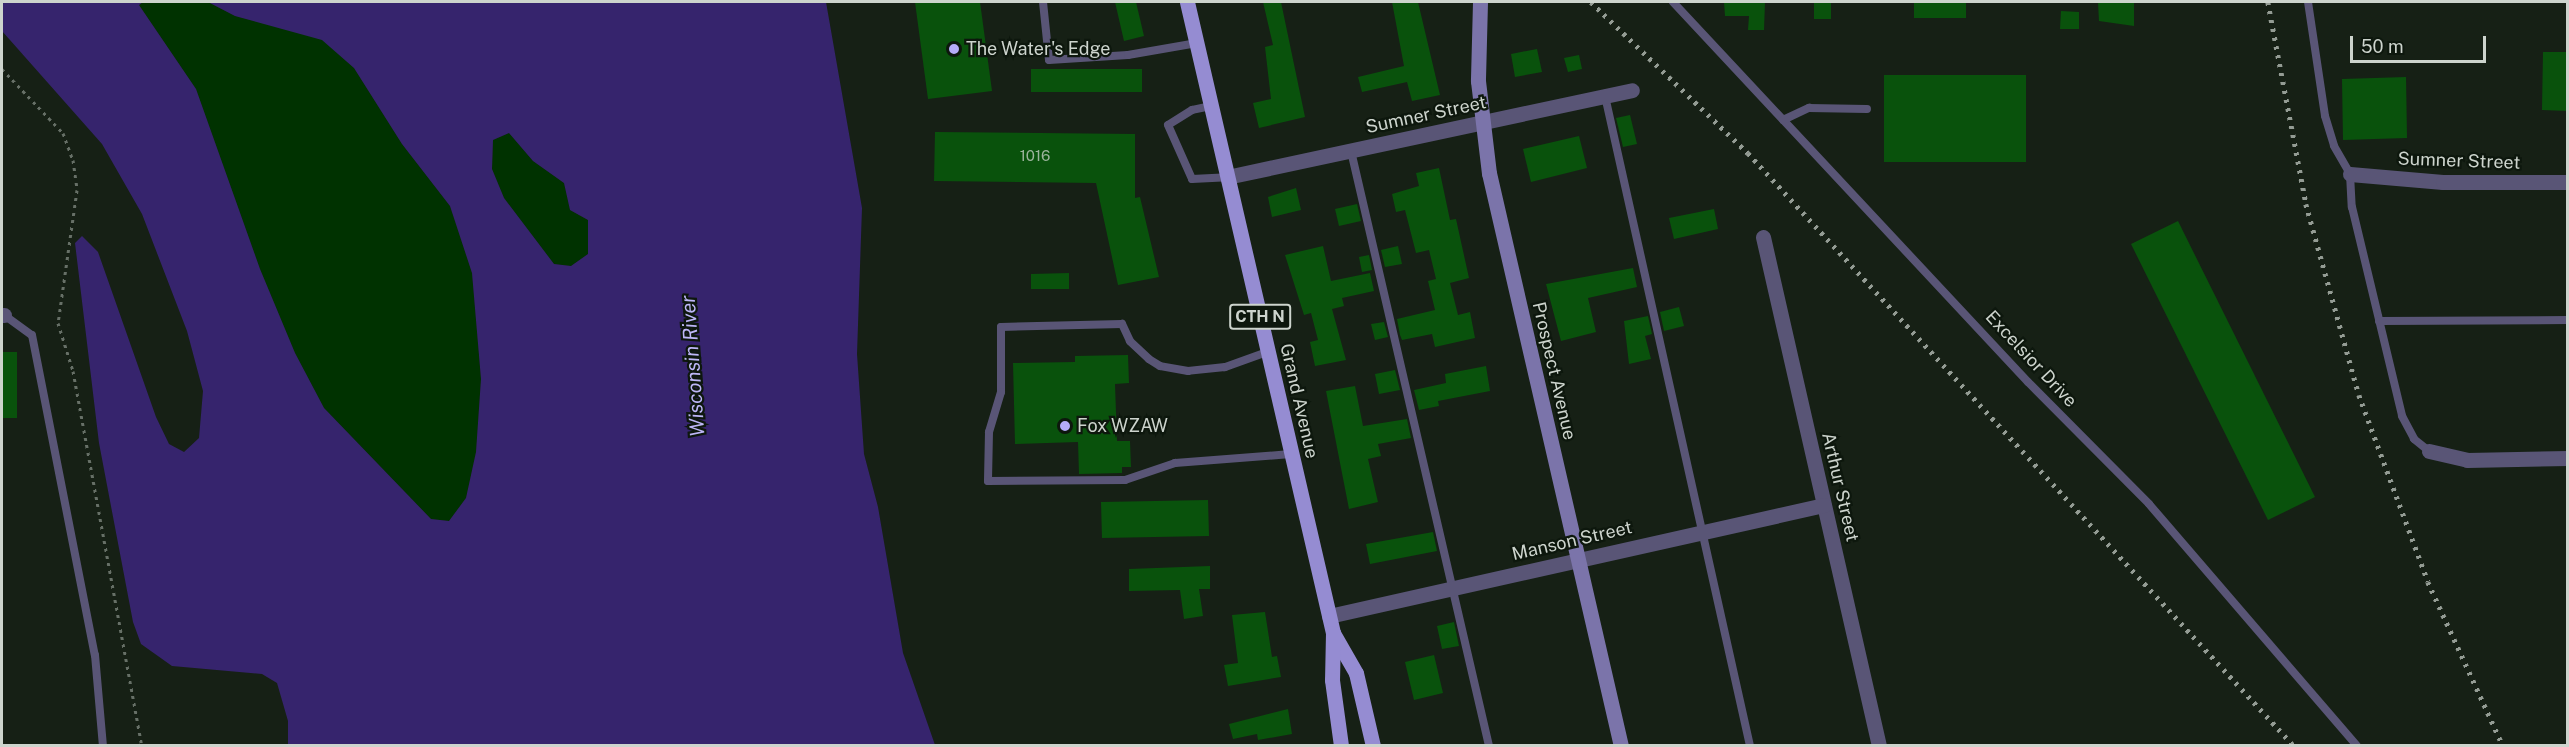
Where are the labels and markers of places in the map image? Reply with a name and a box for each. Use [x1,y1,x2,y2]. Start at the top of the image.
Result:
place label: The Water's Edge [966,38,1111,60]
marker: The Water's Edge [947,42,961,56]
place label: Fox WZAW [1077,415,1168,437]
marker: Fox WZAW [1058,419,1072,433]

